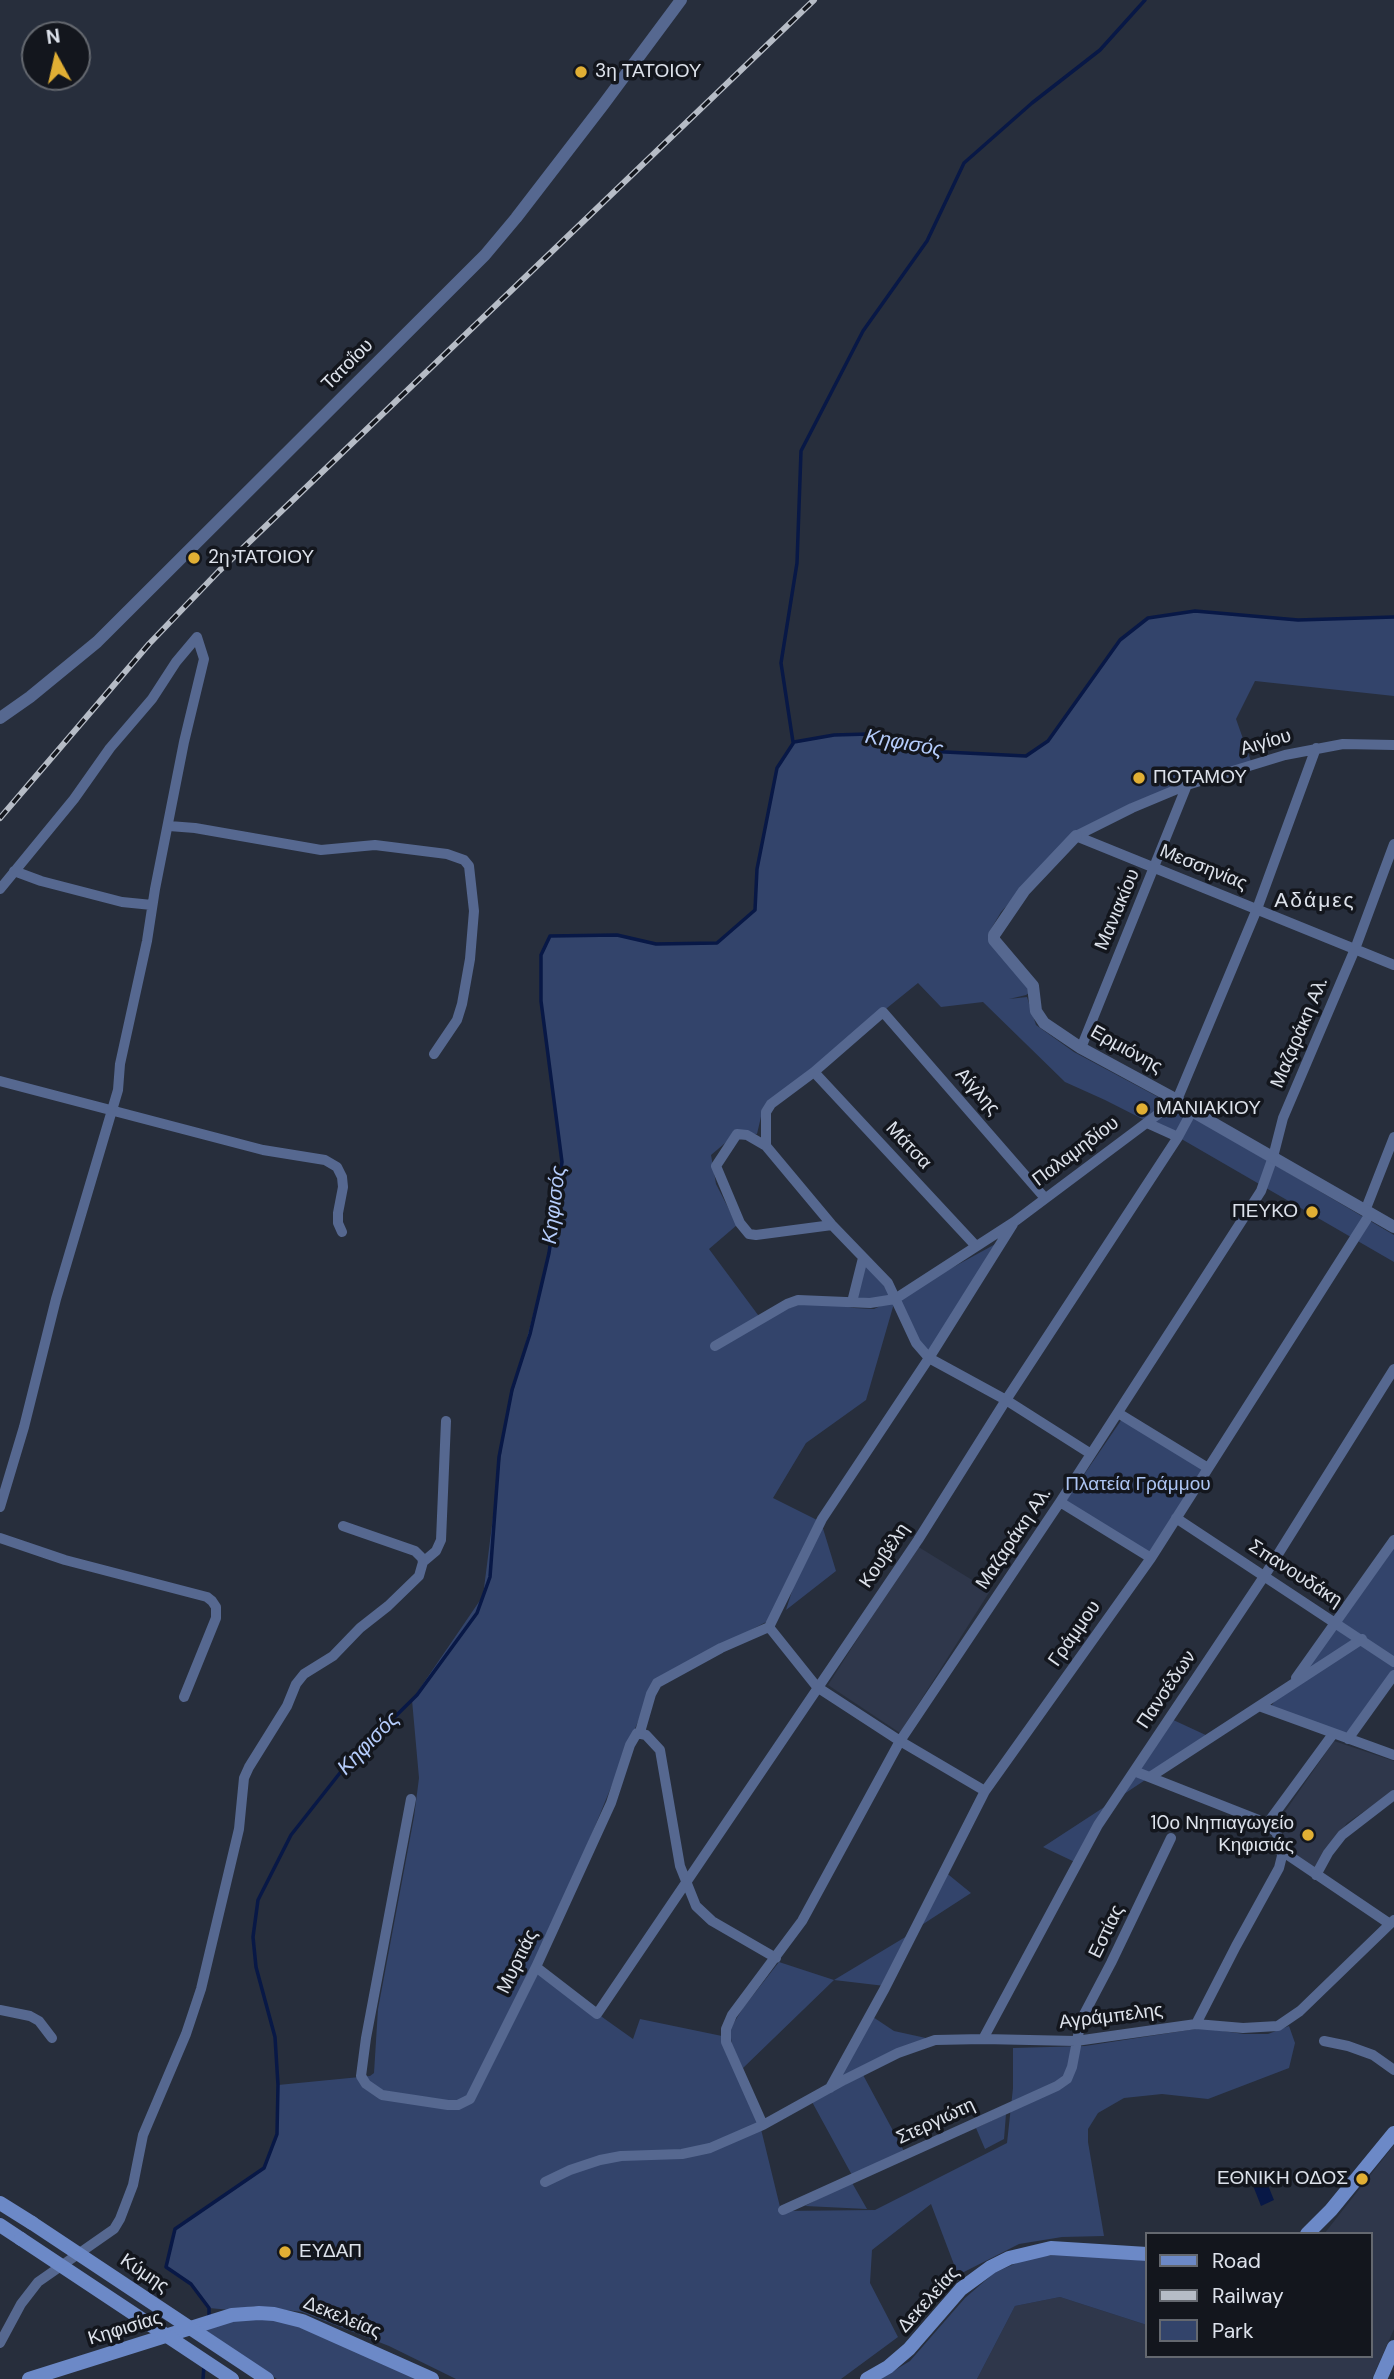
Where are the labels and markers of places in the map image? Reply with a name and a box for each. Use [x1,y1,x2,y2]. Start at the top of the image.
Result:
place label: 3η ΤΑΤΟΙΟΥ [595,61,701,83]
marker: 3η ΤΑΤΟΙΟΥ [573,64,589,80]
place label: 2η ΤΑΤΟΙΟΥ [208,547,314,569]
marker: 2η ΤΑΤΟΙΟΥ [186,550,202,566]
place label: ΠΟΤΑΜΟΥ [1153,767,1247,789]
marker: ΠΟΤΑΜΟΥ [1131,770,1147,786]
place label: ΜΑΝΙΑΚΙΟΥ [1156,1098,1261,1120]
marker: ΜΑΝΙΑΚΙΟΥ [1134,1101,1150,1117]
place label: ΠΕΥΚΟ [1232,1201,1298,1223]
marker: ΠΕΥΚΟ [1304,1204,1320,1220]
place label: 10ο Νηπιαγωγείο Κηφισιάς [1151,1813,1294,1857]
marker: 10ο Νηπιαγωγείο Κηφισιάς [1300,1827,1316,1843]
place label: ΕΘΝΙΚΗ ΟΔΟΣ [1217,2168,1348,2190]
marker: ΕΘΝΙΚΗ ΟΔΟΣ [1354,2171,1370,2187]
place label: ΕΥΔΑΠ [299,2241,362,2263]
marker: ΕΥΔΑΠ [277,2244,293,2260]

